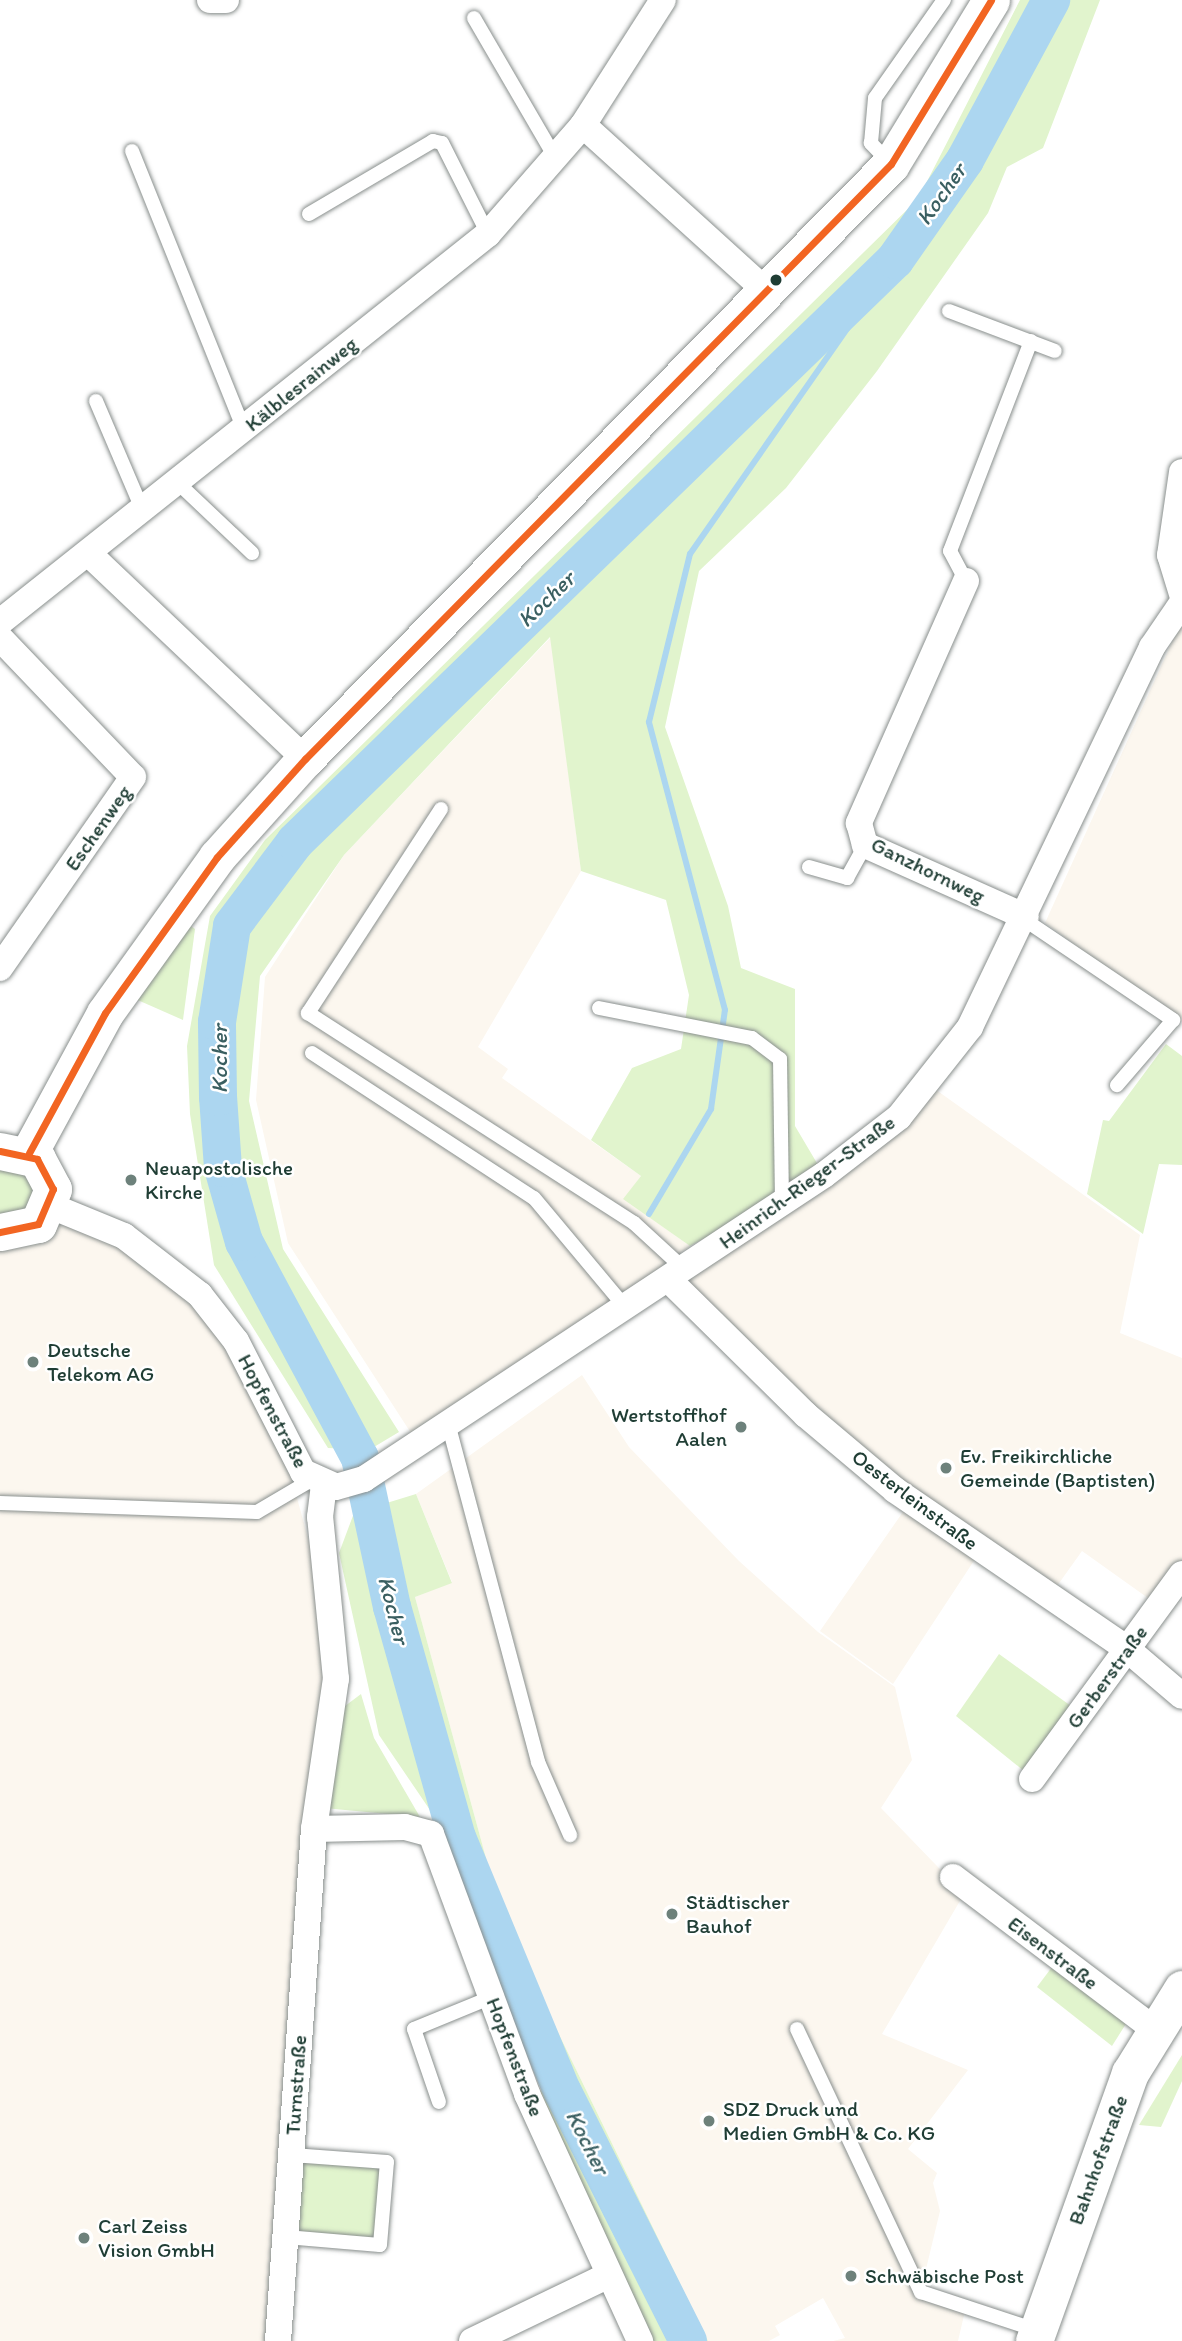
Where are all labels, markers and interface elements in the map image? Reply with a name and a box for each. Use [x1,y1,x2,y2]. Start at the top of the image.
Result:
water label: Kocher [910,158,972,230]
unlabelled marker [769,273,783,287]
street label: Kälblesrainweg [240,331,362,437]
water label: Kocher [512,565,580,633]
street label: Eschenweg [59,780,137,876]
street label: Ganzhornweg [867,832,989,908]
water label: Kocher [205,1025,233,1093]
street label: Heinrich-Rieger-Straße [714,1110,900,1254]
place label: Neuapostolische Kirche [145,1155,293,1205]
marker: Neuapostolische Kirche [123,1172,139,1188]
place label: Deutsche Telekom AG [47,1337,154,1387]
street label: Hopfenstraße [232,1350,314,1472]
marker: Deutsche Telekom AG [25,1354,41,1370]
place label: Wertstoffhof Aalen [611,1402,727,1452]
marker: Wertstoffhof Aalen [733,1419,749,1435]
place label: Ev. Freikirchliche Gemeinde (Baptisten) [960,1443,1156,1493]
street label: Oesterleinstraße [847,1444,983,1556]
marker: Ev. Freikirchliche Gemeinde (Baptisten) [938,1460,954,1476]
water label: Kocher [372,1573,416,1647]
street label: Gerberstraße [1061,1620,1153,1734]
place label: Städtischer Bauhof [686,1889,790,1939]
marker: Städtischer Bauhof [664,1906,680,1922]
street label: Eisenstraße [1003,1911,1103,1995]
street label: Hopfenstraße [481,1994,549,2120]
street label: Turnstraße [280,2034,312,2136]
street label: Bahnhofstraße [1063,2092,1133,2228]
place label: SDZ Druck und Medien GmbH & Co. KG [723,2096,935,2146]
water label: Kocher [560,2105,616,2179]
marker: SDZ Druck und Medien GmbH & Co. KG [701,2113,717,2129]
place label: Carl Zeiss Vision GmbH [98,2213,215,2263]
marker: Carl Zeiss Vision GmbH [76,2230,92,2246]
place label: Schwäbische Post [865,2263,1023,2289]
marker: Schwäbische Post [843,2268,859,2284]

